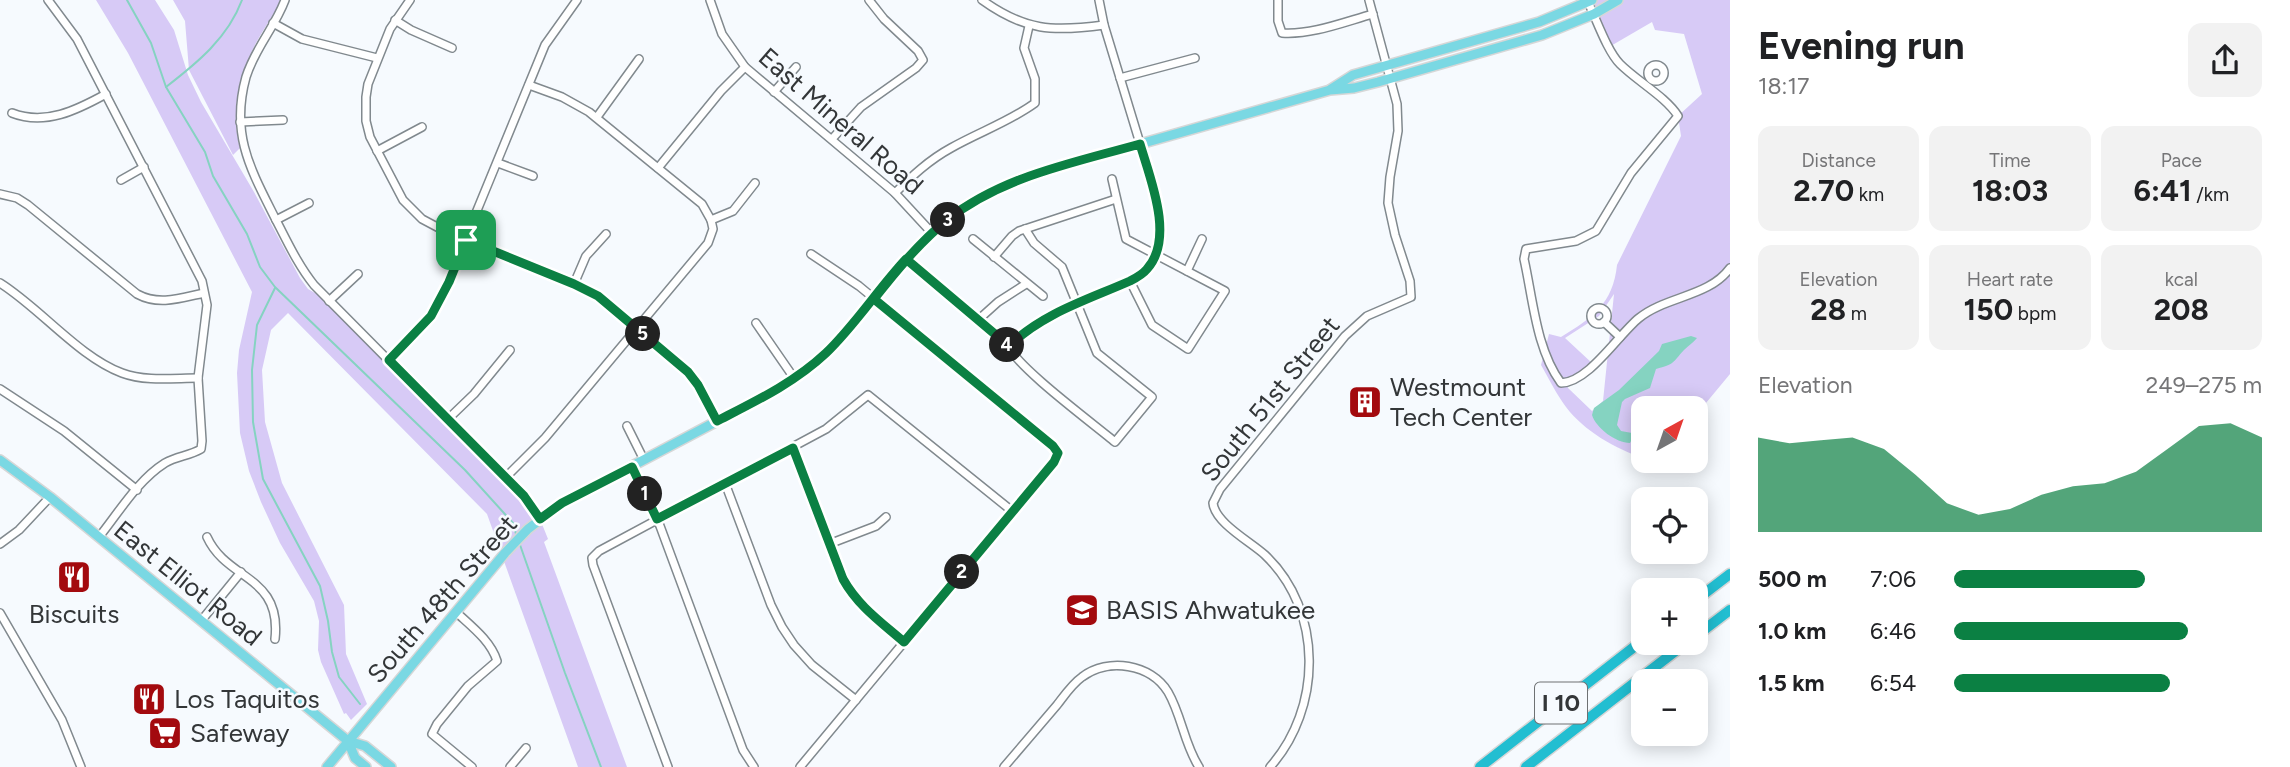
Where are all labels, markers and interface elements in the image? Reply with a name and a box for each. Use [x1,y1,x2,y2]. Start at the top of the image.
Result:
text: Evening run [1758,23,1965,69]
button: share [2188,23,2262,97]
street label: East Mineral Road [752,41,930,201]
text: 18:17 [1758,72,1809,100]
text: Distance [1801,149,1876,172]
text: Time [1989,149,2031,172]
text: Pace [2161,149,2202,172]
text: 2.70 [1793,172,1854,209]
text: 18:03 [1972,172,2048,209]
text: 6:41 [2134,172,2192,209]
text: km [1854,183,1884,206]
text: /km [2192,183,2229,206]
pin: 3 [930,202,965,238]
text: 3 [942,208,953,231]
pin [436,210,496,270]
icon: arrive [447,221,485,259]
text: Elevation [1800,268,1878,291]
text: Heart rate [1967,268,2053,291]
text: kcal [2165,268,2198,291]
text: 28 [1810,291,1846,328]
text: 150 [1964,291,2013,328]
text: 208 [2154,291,2209,328]
text: m [1846,302,1867,325]
text: bpm [2013,302,2056,325]
street label: South 51st Street [1194,310,1346,488]
pin: 5 [626,316,660,352]
text: 5 [637,322,648,345]
pin: 4 [990,328,1024,362]
text: 4 [1000,333,1013,356]
place label: Westmount Tech Center [1390,371,1532,433]
text: Elevation [1758,371,1853,399]
text: 249–275 m [2146,371,2262,399]
building icon: Westmount Tech Center [1346,383,1384,421]
north arrow [1631,396,1708,472]
map controls [1631,396,1708,746]
pin: 1 [628,476,662,512]
text: 1 [640,482,649,505]
button: locate [1631,487,1708,564]
street label: South 48th Street [360,508,524,689]
street label: East Elliot Road [108,514,268,652]
pin: 2 [944,554,979,590]
restaurant icon: Biscuits [55,558,93,596]
text: 2 [956,560,967,583]
text: 500 m [1758,565,1827,593]
text: 7:06 [1870,565,1916,593]
button: + [1631,578,1708,655]
school or university icon: BASIS Ahwatukee [1063,591,1101,629]
place label: BASIS Ahwatukee [1106,594,1315,626]
place label: Biscuits [29,598,119,630]
text: 1.0 km [1758,617,1826,645]
text: 6:46 [1870,617,1916,645]
button: − [1631,669,1708,746]
text: 1.5 km [1758,669,1825,697]
text: 6:54 [1870,669,1916,697]
restaurant icon: Los Taquitos [130,680,168,718]
road number: I 10 [1535,682,1587,724]
place label: Los Taquitos [174,683,320,715]
supermarket icon: Safeway [146,714,184,752]
place label: Safeway [190,717,290,749]

